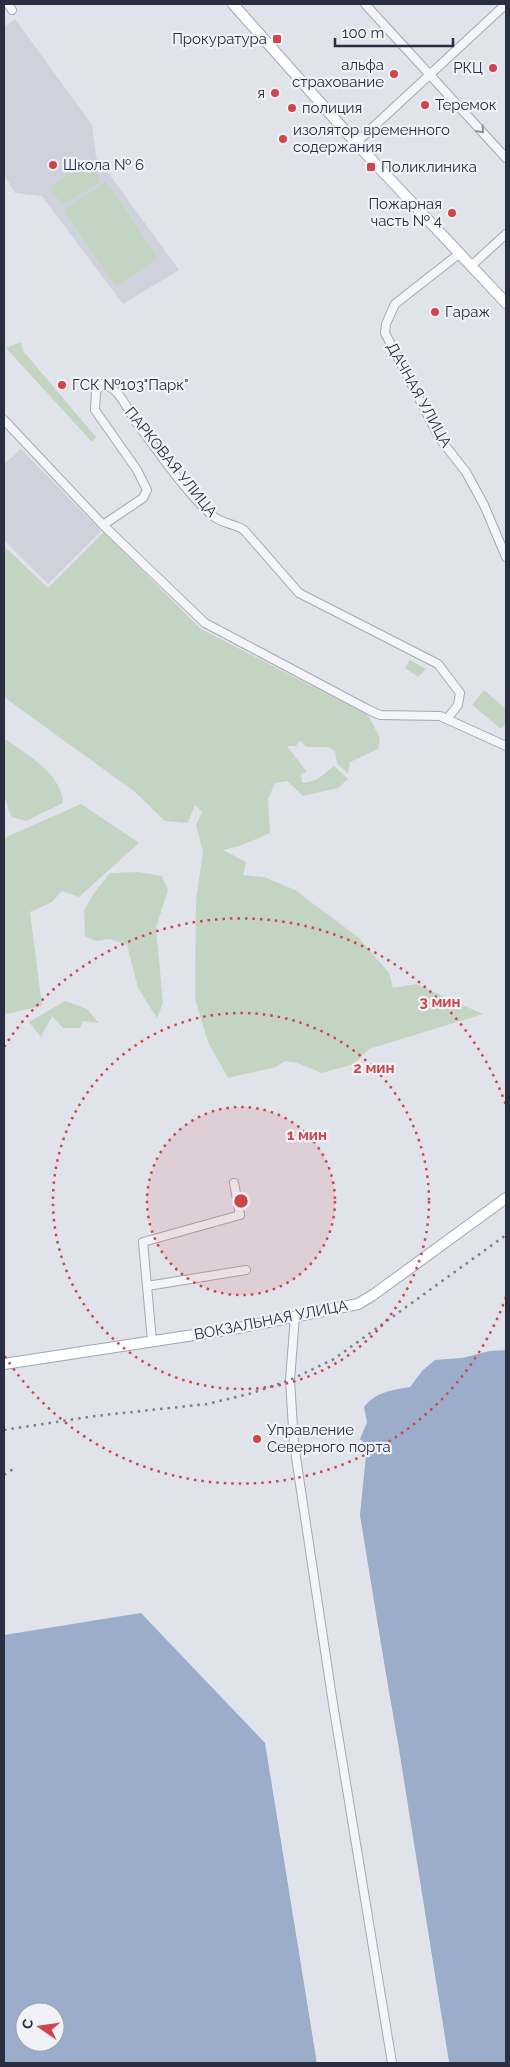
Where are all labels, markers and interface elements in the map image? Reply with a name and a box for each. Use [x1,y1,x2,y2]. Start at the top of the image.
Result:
scale bar [335,15,452,47]
text: 100 m [342,24,384,42]
place label: Прокуратура [172,30,267,48]
marker: Прокуратура [271,33,283,45]
place label: альфа страхование [292,56,384,91]
place label: РКЦ [453,59,483,77]
marker: РКЦ [487,62,499,74]
marker: альфа страхование [388,68,400,80]
place label: я [257,84,265,102]
marker: я [269,87,281,99]
place label: Теремок [435,96,497,114]
place label: полиция [302,99,362,117]
marker: Теремок [419,99,431,111]
marker: полиция [286,102,298,114]
place label: изолятор временного содержания [293,121,450,156]
one-way arrow [475,124,484,133]
marker: изолятор временного содержания [277,133,289,145]
place label: Школа № 6 [63,156,144,174]
place label: Поликлиника [381,158,477,176]
marker: Школа № 6 [47,159,59,171]
marker: Поликлиника [365,161,377,173]
place label: Пожарная часть № 4 [368,195,442,230]
marker: Пожарная часть № 4 [446,207,458,219]
place label: Гараж [445,303,490,321]
marker: Гараж [429,306,441,318]
street label: ДАЧНАЯ УЛИЦА [383,339,455,451]
place label: ГСК №103"Парк" [72,376,189,394]
marker: ГСК №103"Парк" [56,379,68,391]
street label: ПАРКОВАЯ УЛИЦА [121,403,221,521]
text: 3 мин [419,993,461,1011]
text: 2 мин [353,1059,395,1077]
text: 1 мин [287,1126,327,1144]
centre of rings [232,1192,250,1210]
street label: ВОКЗАЛЬНАЯ УЛИЦА [193,1296,349,1344]
place label: Управление Северного порта [267,1421,391,1456]
marker: Управление Северного порта [251,1433,263,1445]
north arrow [15,2002,65,2052]
text: С [18,2017,36,2031]

